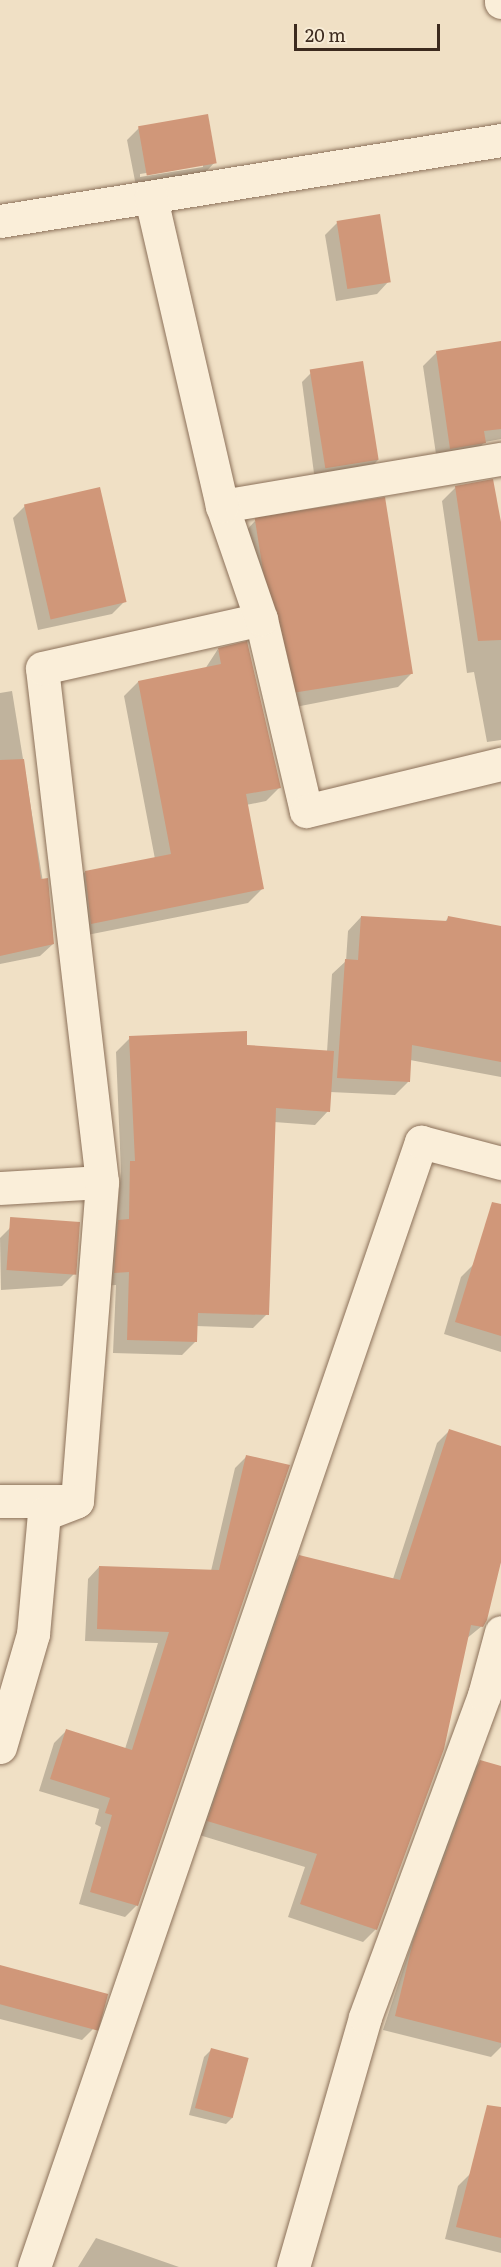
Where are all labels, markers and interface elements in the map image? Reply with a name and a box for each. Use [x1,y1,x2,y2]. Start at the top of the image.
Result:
scale bar [297,12,442,50]
text: 20 m [305,21,346,48]

